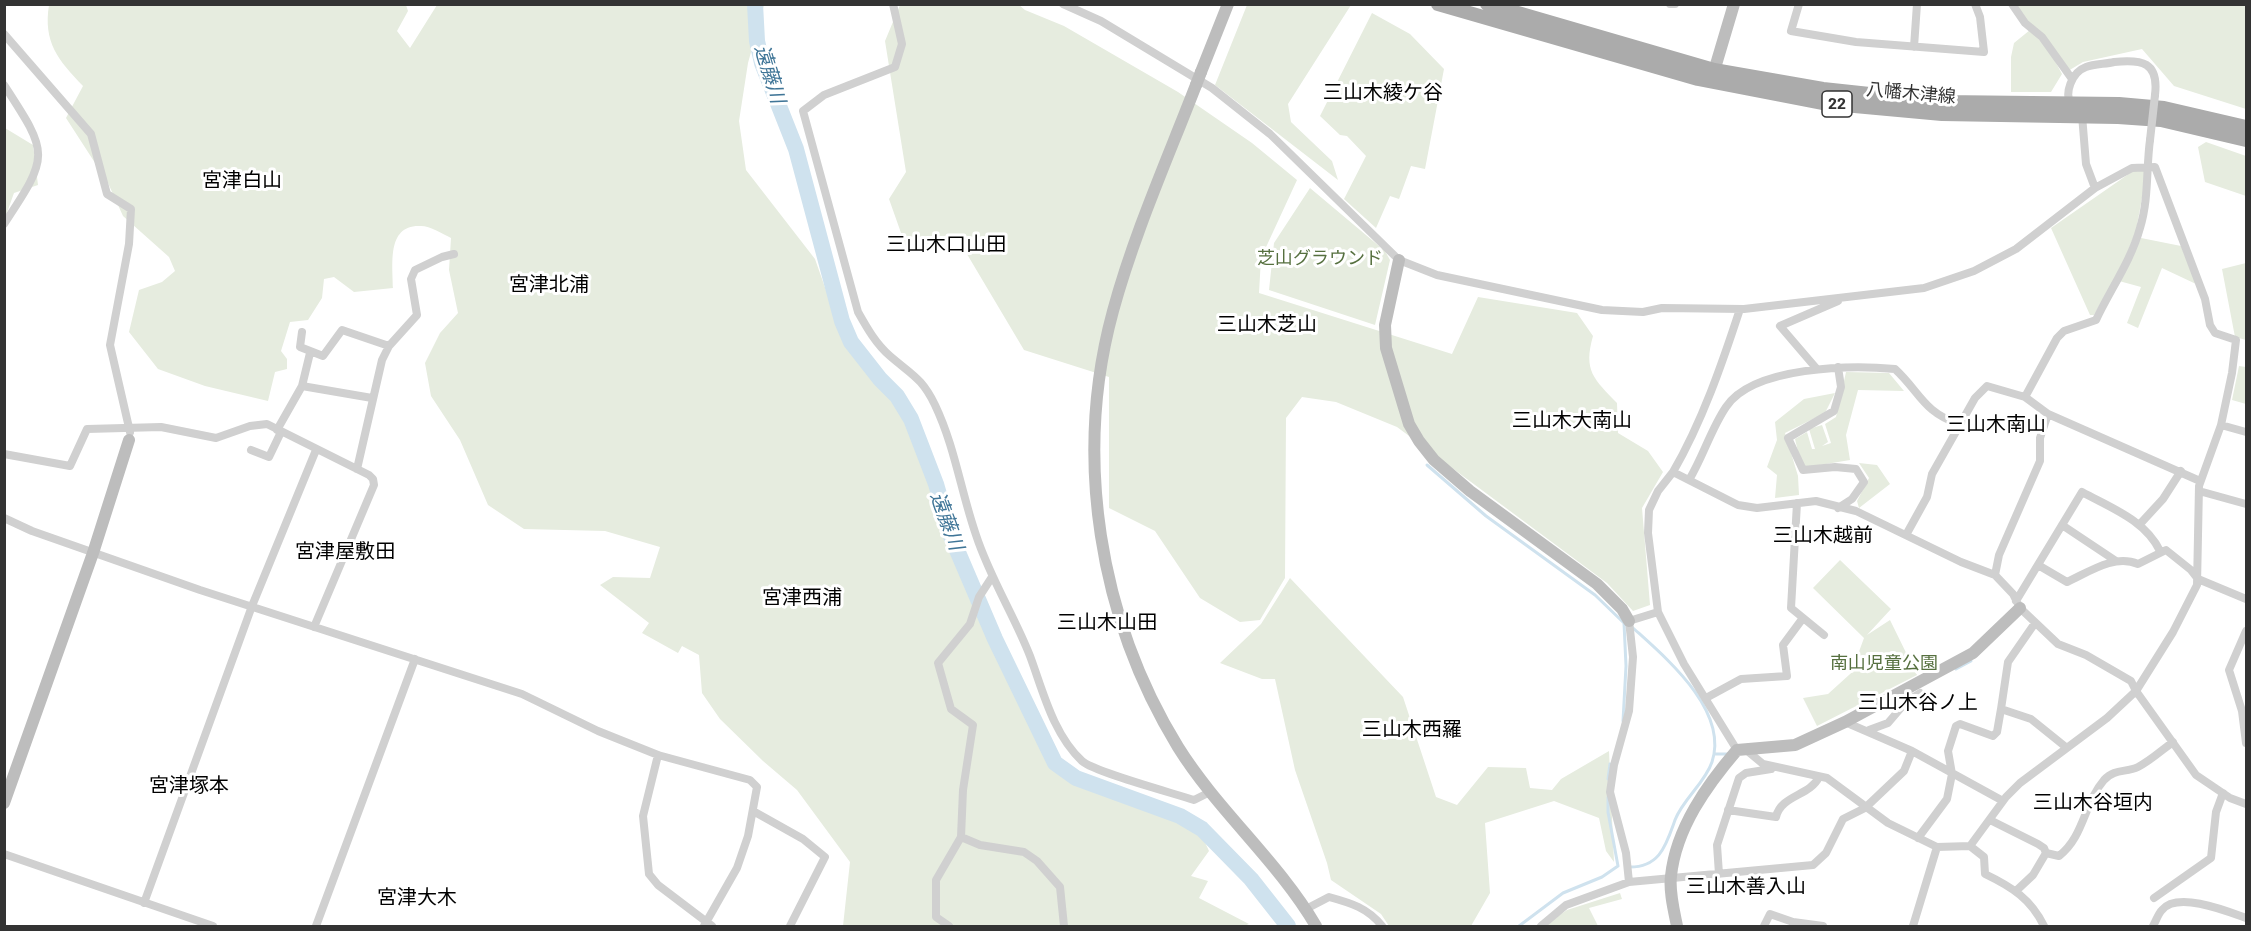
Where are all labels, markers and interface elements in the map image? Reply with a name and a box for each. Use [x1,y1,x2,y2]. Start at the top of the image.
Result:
water label: 遠藤川 [750,42,790,106]
street label: 八幡木津線 [1865,78,1957,108]
district label: 三山木綾ケ谷 [1323,80,1443,104]
road number: 22 [1822,91,1852,117]
district label: 宮津白山 [202,168,282,192]
district label: 三山木口山田 [886,232,1006,256]
park label: 芝山グラウンド [1257,247,1383,269]
district label: 宮津北浦 [509,272,589,296]
district label: 三山木芝山 [1217,312,1317,336]
district label: 三山木大南山 [1512,408,1632,432]
district label: 三山木南山 [1946,412,2046,436]
water label: 遠藤川 [925,489,969,553]
district label: 三山木越前 [1773,523,1873,547]
district label: 宮津屋敷田 [295,539,395,563]
district label: 宮津西浦 [762,585,842,609]
district label: 三山木山田 [1057,610,1157,634]
park label: 南山児童公園 [1830,652,1938,674]
district label: 三山木谷ノ上 [1858,690,1978,714]
district label: 三山木西羅 [1362,717,1462,741]
district label: 宮津塚本 [149,773,229,797]
district label: 三山木谷垣内 [2033,790,2153,814]
district label: 三山木善入山 [1686,874,1806,898]
district label: 宮津大木 [377,885,457,909]

